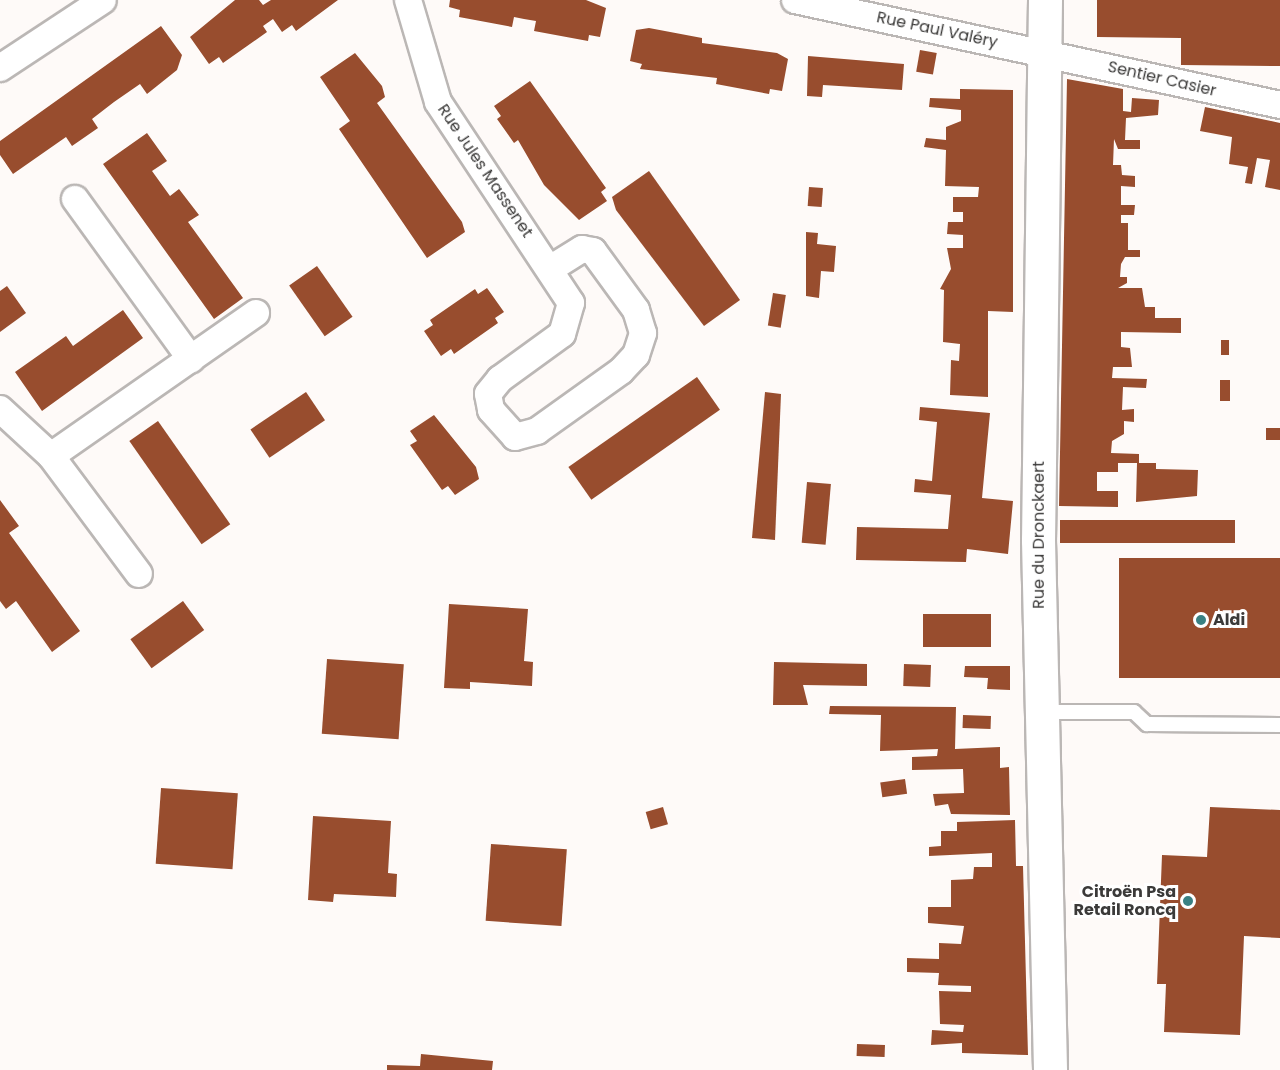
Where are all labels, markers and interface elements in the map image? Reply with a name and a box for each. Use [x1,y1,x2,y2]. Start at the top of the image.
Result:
street label: Rue Paul Valéry [875,8,999,52]
street label: Sentier Casier [1106,57,1218,101]
street label: Rue Jules Massenet [433,101,537,241]
street label: Rue du Dronckaert [1029,461,1049,609]
place label: Aldi [1213,610,1245,630]
marker: Aldi [1194,613,1208,627]
place label: Citroën Psa Retail Roncq [1074,882,1176,920]
marker: Citroën Psa Retail Roncq [1181,894,1195,908]

